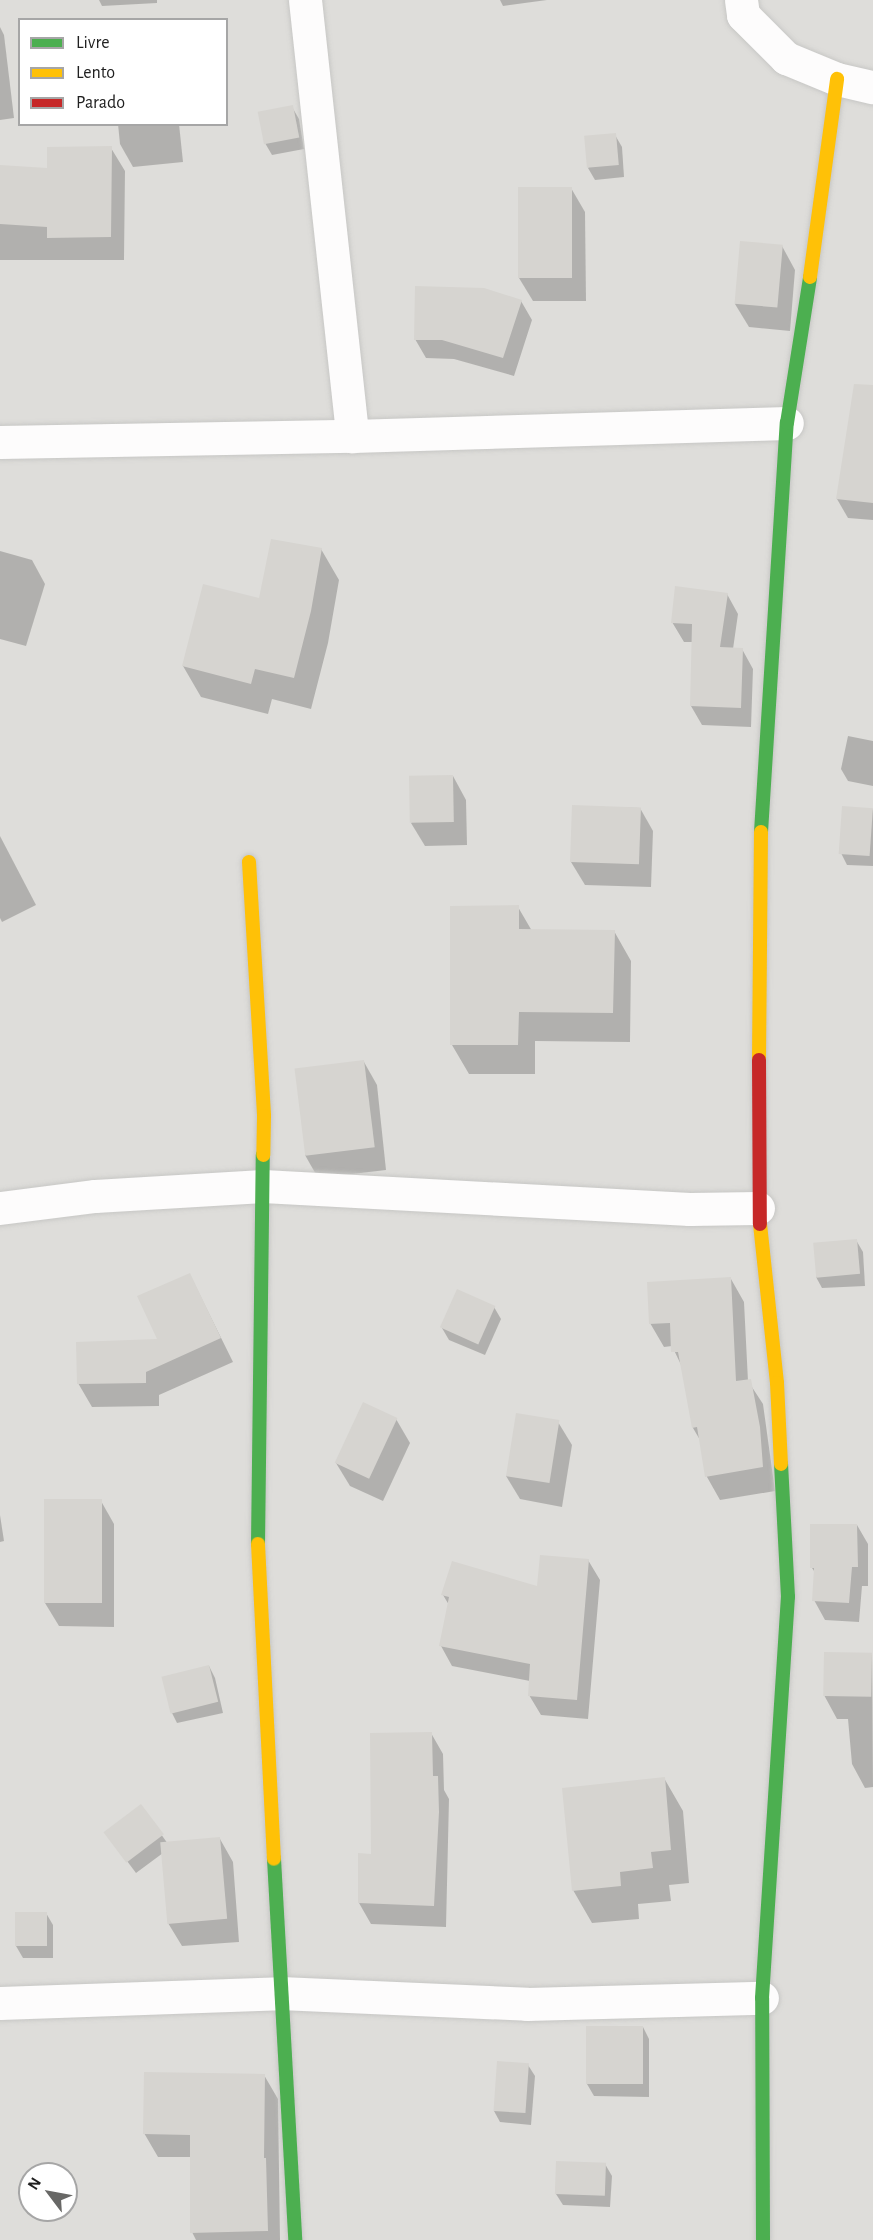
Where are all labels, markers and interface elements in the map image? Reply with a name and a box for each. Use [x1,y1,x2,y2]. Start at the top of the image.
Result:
legend [18,18,228,126]
text: Livre [76,34,110,52]
text: Lento [76,64,115,82]
text: Parado [76,94,125,112]
north arrow [18,2162,78,2222]
text: N [25,2175,44,2192]

